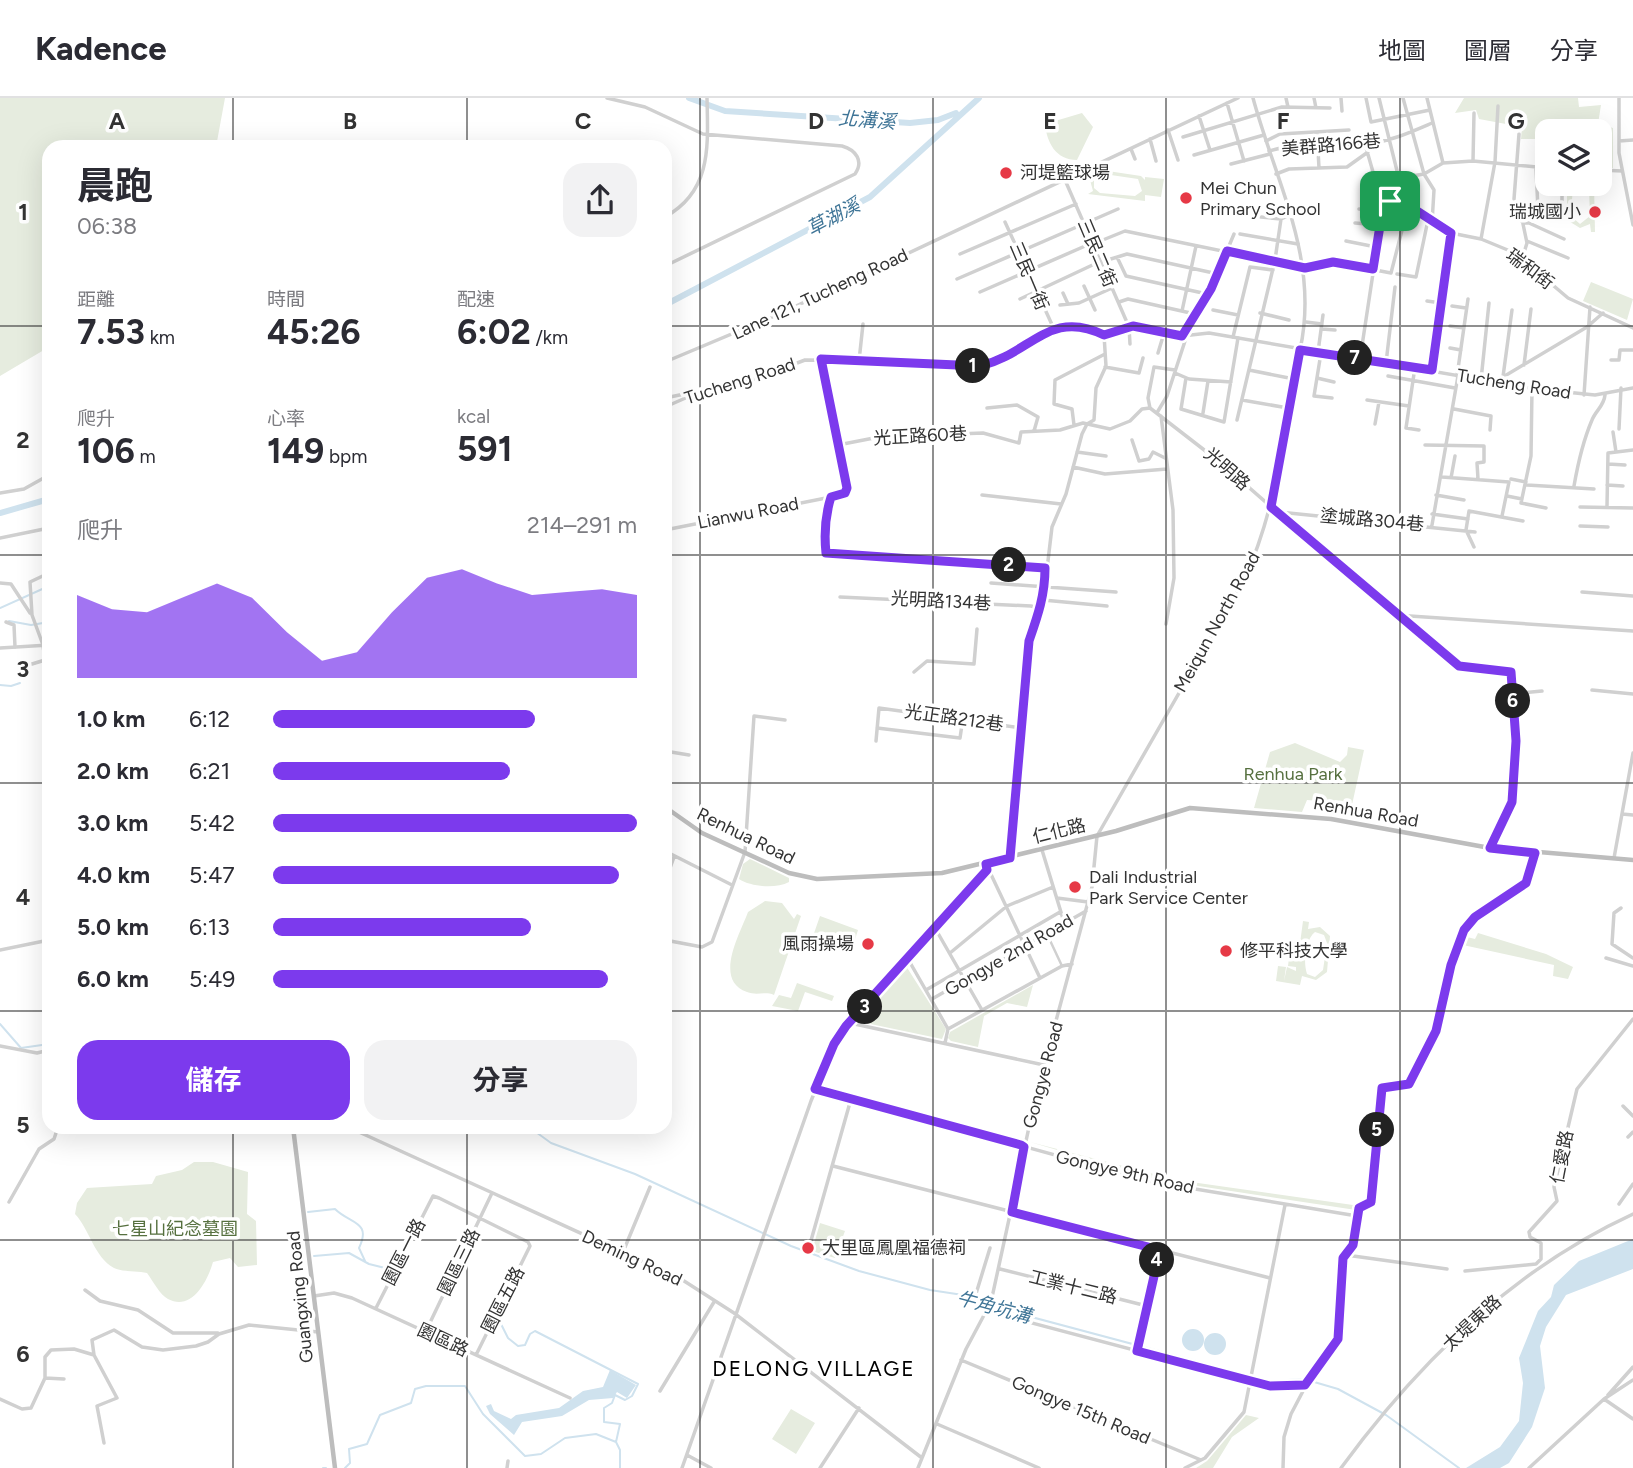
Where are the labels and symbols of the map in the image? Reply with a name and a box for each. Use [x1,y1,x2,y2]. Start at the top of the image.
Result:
text: A [109,107,126,135]
text: B [343,107,357,135]
text: C [575,107,592,135]
text: D [808,107,824,135]
water label: 北溝溪 [838,107,899,134]
text: E [1043,107,1057,135]
text: F [1277,107,1290,135]
text: G [1507,107,1525,135]
street label: 美群路166巷 [1280,130,1382,160]
place label: 河堤籃球場 [1020,162,1110,184]
marker: 河堤籃球場 [998,165,1014,181]
pin [1360,171,1420,231]
place label: Mei Chun Primary School [1200,177,1321,220]
marker: Mei Chun Primary School [1178,190,1194,206]
water label: 草湖溪 [802,192,866,241]
text: 1 [18,198,28,226]
place label: 瑞城國小 [1509,201,1581,223]
marker: 瑞城國小 [1587,204,1603,220]
street label: 三民二街 [1073,216,1121,290]
street label: 三民一街 [1005,239,1053,313]
street label: Lane 121, Tucheng Road [729,244,911,344]
street label: 瑞和街 [1502,244,1558,294]
pin: 7 [1338,341,1372,376]
pin: 1 [956,348,990,384]
street label: Tucheng Road [682,353,798,409]
street label: Tucheng Road [1455,364,1573,404]
street label: 光正路60巷 [873,423,967,449]
text: 2 [16,426,30,454]
street label: 光明路 [1199,443,1255,495]
street label: Lianwu Road [696,492,800,534]
street label: 塗城路304巷 [1319,504,1425,536]
pin: 2 [992,547,1026,582]
street label: Meiqun North Road [1169,548,1265,696]
street label: 光明路134巷 [890,587,992,615]
text: 3 [17,655,29,683]
pin: 6 [1496,684,1530,718]
street label: 光正路212巷 [903,700,1005,736]
park label: Renhua Park [1243,763,1343,785]
street label: Renhua Road [1312,792,1420,832]
street label: Renhua Road [693,803,799,869]
street label: 仁化路 [1030,814,1088,848]
place label: Dali Industrial Park Service Center [1089,866,1248,909]
marker: Dali Industrial Park Service Center [1067,879,1083,895]
text: 4 [16,883,30,911]
street label: Gongye 2nd Road [941,909,1077,1001]
place label: 風雨操場 [782,933,854,955]
marker: 風雨操場 [860,936,876,952]
place label: 修平科技大學 [1240,940,1348,962]
marker: 修平科技大學 [1218,943,1234,959]
pin: 3 [848,990,882,1024]
street label: Gongye Road [1018,1019,1068,1131]
text: 5 [16,1111,30,1139]
pin: 5 [1360,1112,1394,1148]
street label: 仁愛路 [1546,1128,1578,1186]
street label: Gongye 9th Road [1054,1145,1196,1199]
street label: 園區一路 [378,1215,430,1289]
park label: 七星山紀念墓園 [112,1218,238,1240]
street label: 園區三路 [433,1225,485,1299]
street label: Deming Road [578,1225,686,1291]
street label: Guangxing Road [282,1230,318,1364]
place label: 大里區鳳凰福德祠 [822,1237,966,1259]
marker: 大里區鳳凰福德祠 [800,1240,816,1256]
pin: 4 [1140,1242,1174,1278]
street label: 園區五路 [477,1263,529,1337]
street label: 工業十二路 [1027,1265,1119,1309]
water label: 牛角坑溝 [954,1286,1037,1329]
street label: 太堤東路 [1438,1290,1506,1356]
street label: 園區路 [414,1319,472,1361]
text: 6 [16,1340,30,1368]
district label: DELONG VILLAGE [712,1356,916,1381]
street label: Gongye 15th Road [1008,1371,1154,1449]

